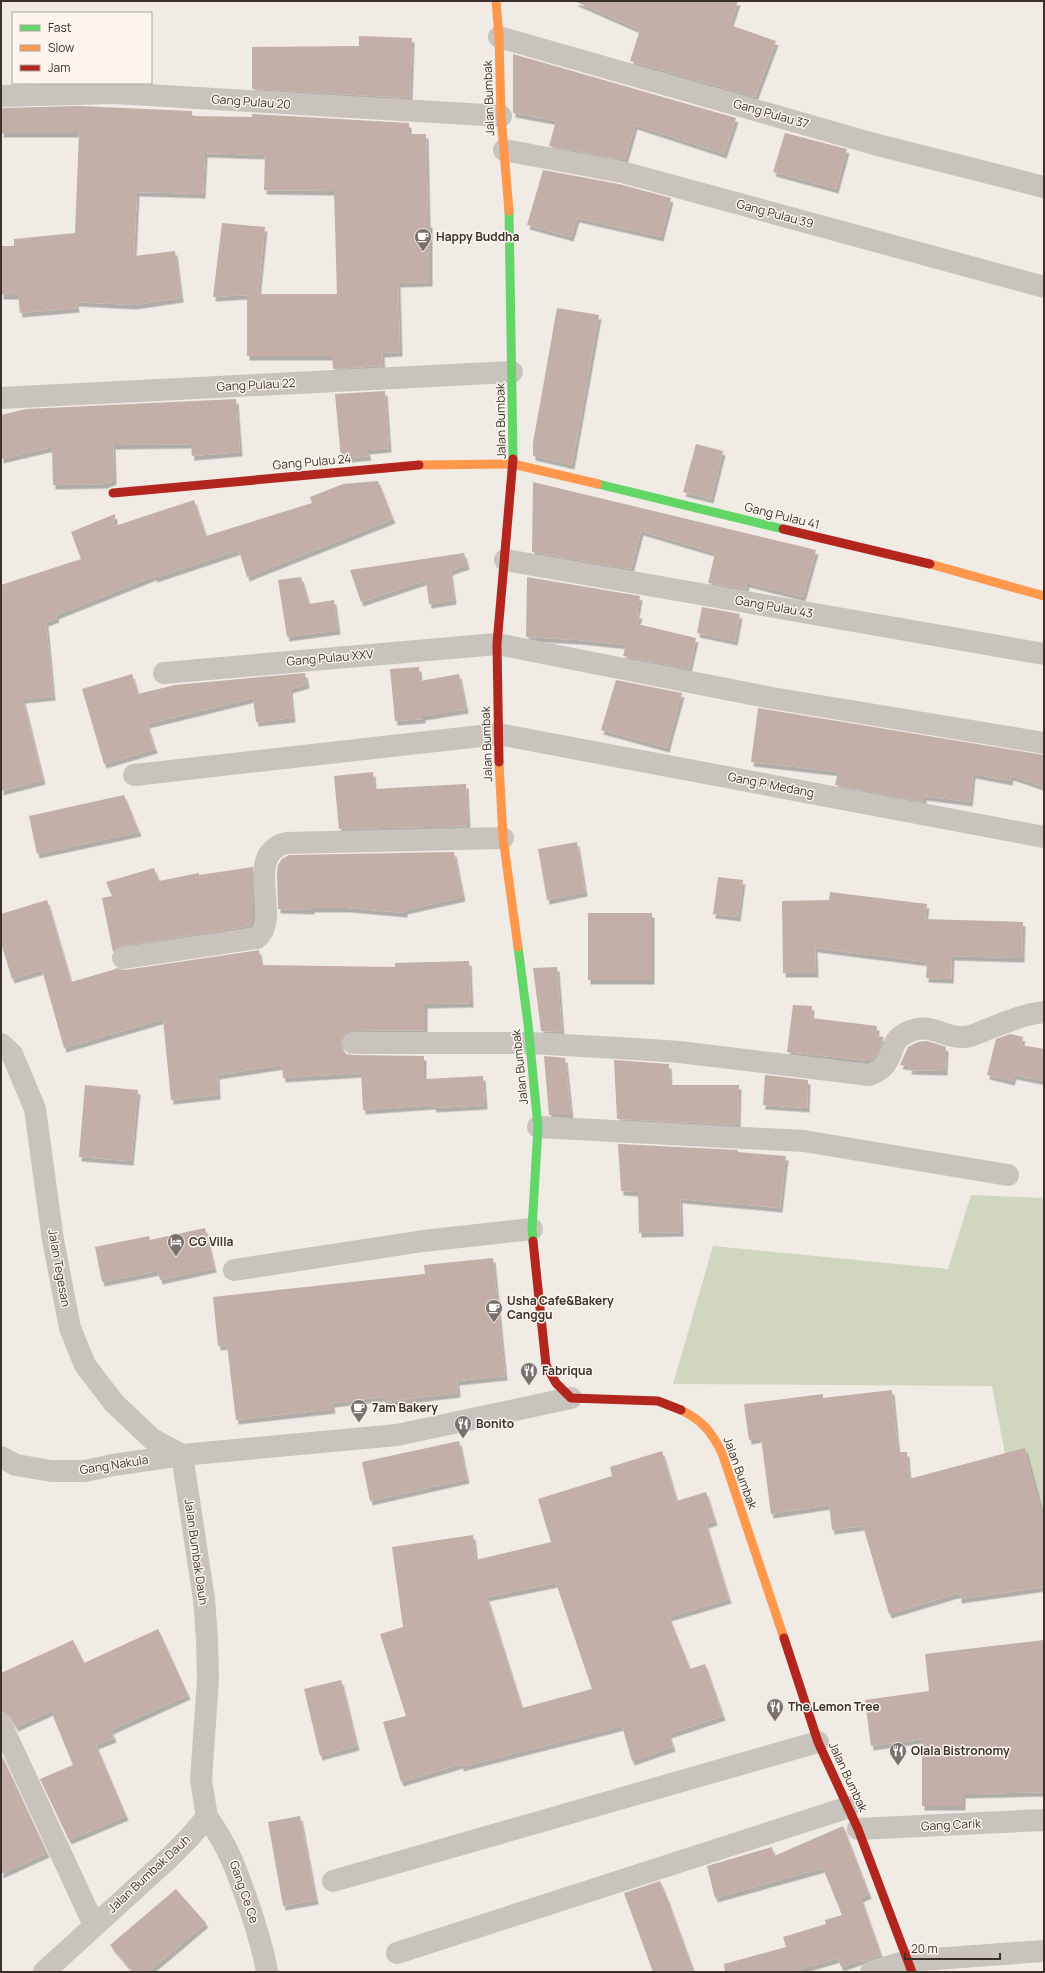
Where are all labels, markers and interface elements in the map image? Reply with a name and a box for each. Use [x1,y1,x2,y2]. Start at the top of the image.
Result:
legend [12,12,152,84]
text: Fast [48,19,72,36]
text: Slow [48,39,74,56]
text: Jam [48,59,70,76]
street label: Jalan Bumbak [479,59,498,136]
street label: Gang Pulau 20 [211,90,291,113]
street label: Gang Pulau 37 [731,95,811,132]
street label: Gang Pulau 39 [735,195,816,232]
cafe icon: Happy Buddha [413,227,433,252]
place label: Happy Buddha [436,228,520,245]
street label: Gang Pulau 22 [216,374,296,395]
street label: Jalan Bumbak [491,382,510,459]
street label: Gang Pulau 24 [272,450,352,473]
street label: Gang Pulau 41 [743,498,821,533]
street label: Gang Pulau 43 [734,591,814,622]
street label: Gang Pulau XXV [286,645,375,670]
street label: Jalan Bumbak [477,705,496,782]
street label: Gang P. Medang [726,768,816,801]
street label: Jalan Bumbak [507,1028,532,1106]
street label: Jalan Tegesan [44,1228,75,1308]
hotel icon: CG Villa [166,1232,186,1257]
place label: CG Villa [189,1233,234,1250]
place label: Usha Cafe&Bakery Canggu [507,1292,614,1323]
cafe icon: Usha Cafe&Bakery Canggu [484,1298,504,1323]
restaurant icon: Fabriqua [519,1361,539,1386]
place label: Fabriqua [542,1362,592,1379]
cafe icon: 7am Bakery [349,1398,369,1423]
place label: 7am Bakery [372,1399,438,1416]
restaurant icon: Bonito [453,1414,473,1439]
place label: Bonito [476,1415,514,1432]
street label: Jalan Bumbak [720,1434,762,1512]
street label: Gang Nakula [78,1451,149,1478]
street label: Jalan Bumbak Dauh [181,1498,212,1606]
restaurant icon: The Lemon Tree [765,1697,785,1722]
place label: The Lemon Tree [788,1698,880,1715]
street label: Jalan Bumbak [825,1739,873,1816]
restaurant icon: Olala Bistronomy [888,1741,908,1766]
place label: Olala Bistronomy [911,1742,1010,1759]
street label: Gang Carik [921,1814,982,1835]
street label: Jalan Bumbak Dauh [104,1831,194,1916]
street label: Gang Ce Ce [226,1858,263,1926]
scale bar [905,1935,1000,1961]
text: 20 m [911,1940,938,1957]

